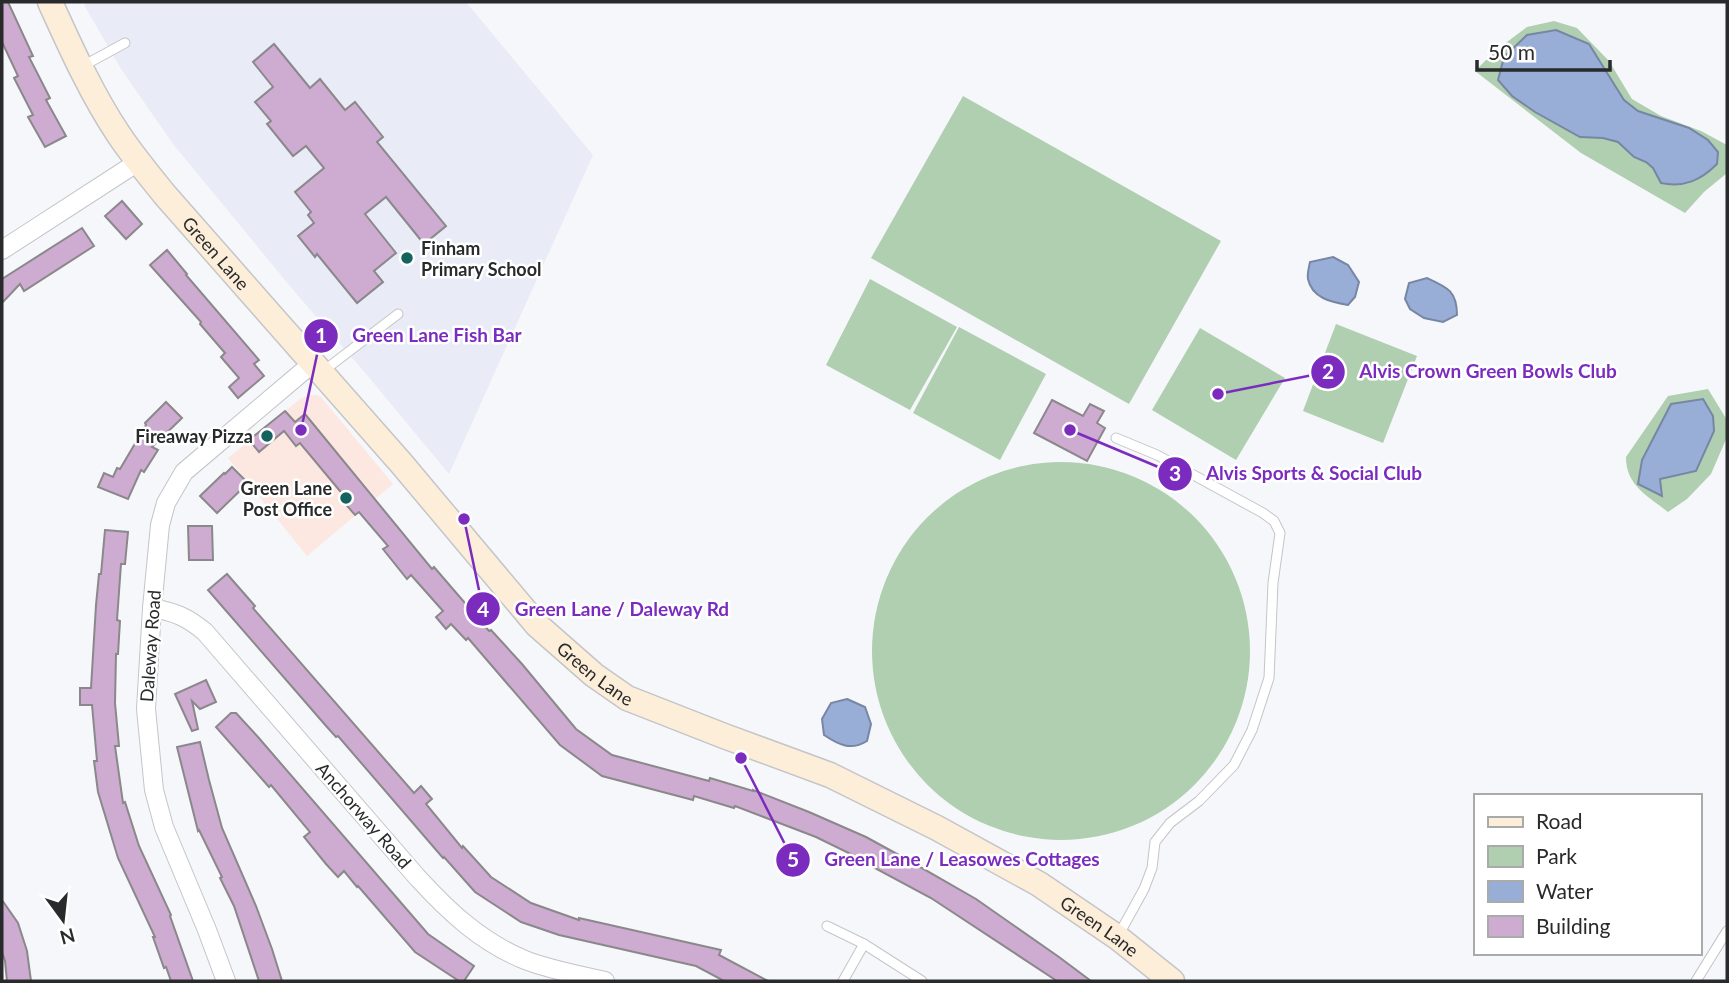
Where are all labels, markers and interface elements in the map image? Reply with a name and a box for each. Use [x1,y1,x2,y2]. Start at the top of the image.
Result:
scale bar [1477,28,1610,72]
text: 50 m [1488,39,1535,64]
street label: Green Lane [178,212,254,294]
place label: Finham Primary School [421,237,541,280]
marker: Finham Primary School [399,250,415,266]
callout: Green Lane Fish Bar [303,316,536,356]
text: 1 [315,322,327,347]
text: Green Lane Fish Bar [352,323,523,346]
callout: Alvis Crown Green Bowls Club [1310,352,1631,392]
text: 2 [1322,358,1334,383]
text: Alvis Crown Green Bowls Club [1358,359,1617,382]
place label: Fireaway Pizza [135,425,253,447]
marker: Fireaway Pizza [259,428,275,444]
callout: Alvis Sports & Social Club [1157,454,1437,494]
text: 3 [1169,460,1181,485]
text: Alvis Sports & Social Club [1205,461,1422,484]
place label: Green Lane Post Office [241,477,332,520]
marker: Green Lane Post Office [338,490,354,506]
street label: Daleway Road [135,589,165,703]
callout: Green Lane / Daleway Rd [466,589,744,629]
text: 4 [477,596,489,621]
text: Green Lane / Daleway Rd [515,597,729,620]
street label: Green Lane [553,637,636,710]
street label: Anchorway Road [312,757,416,873]
legend [1474,794,1701,955]
text: Road [1536,808,1583,833]
callout: Green Lane / Leasowes Cottages [775,840,1114,880]
text: Park [1536,843,1577,868]
text: 5 [787,846,799,871]
text: Green Lane / Leasowes Cottages [824,847,1100,870]
text: Water [1536,878,1593,903]
north arrow [28,885,98,955]
street label: Green Lane [1056,891,1143,961]
text: Building [1536,913,1611,938]
text: N [57,924,78,950]

